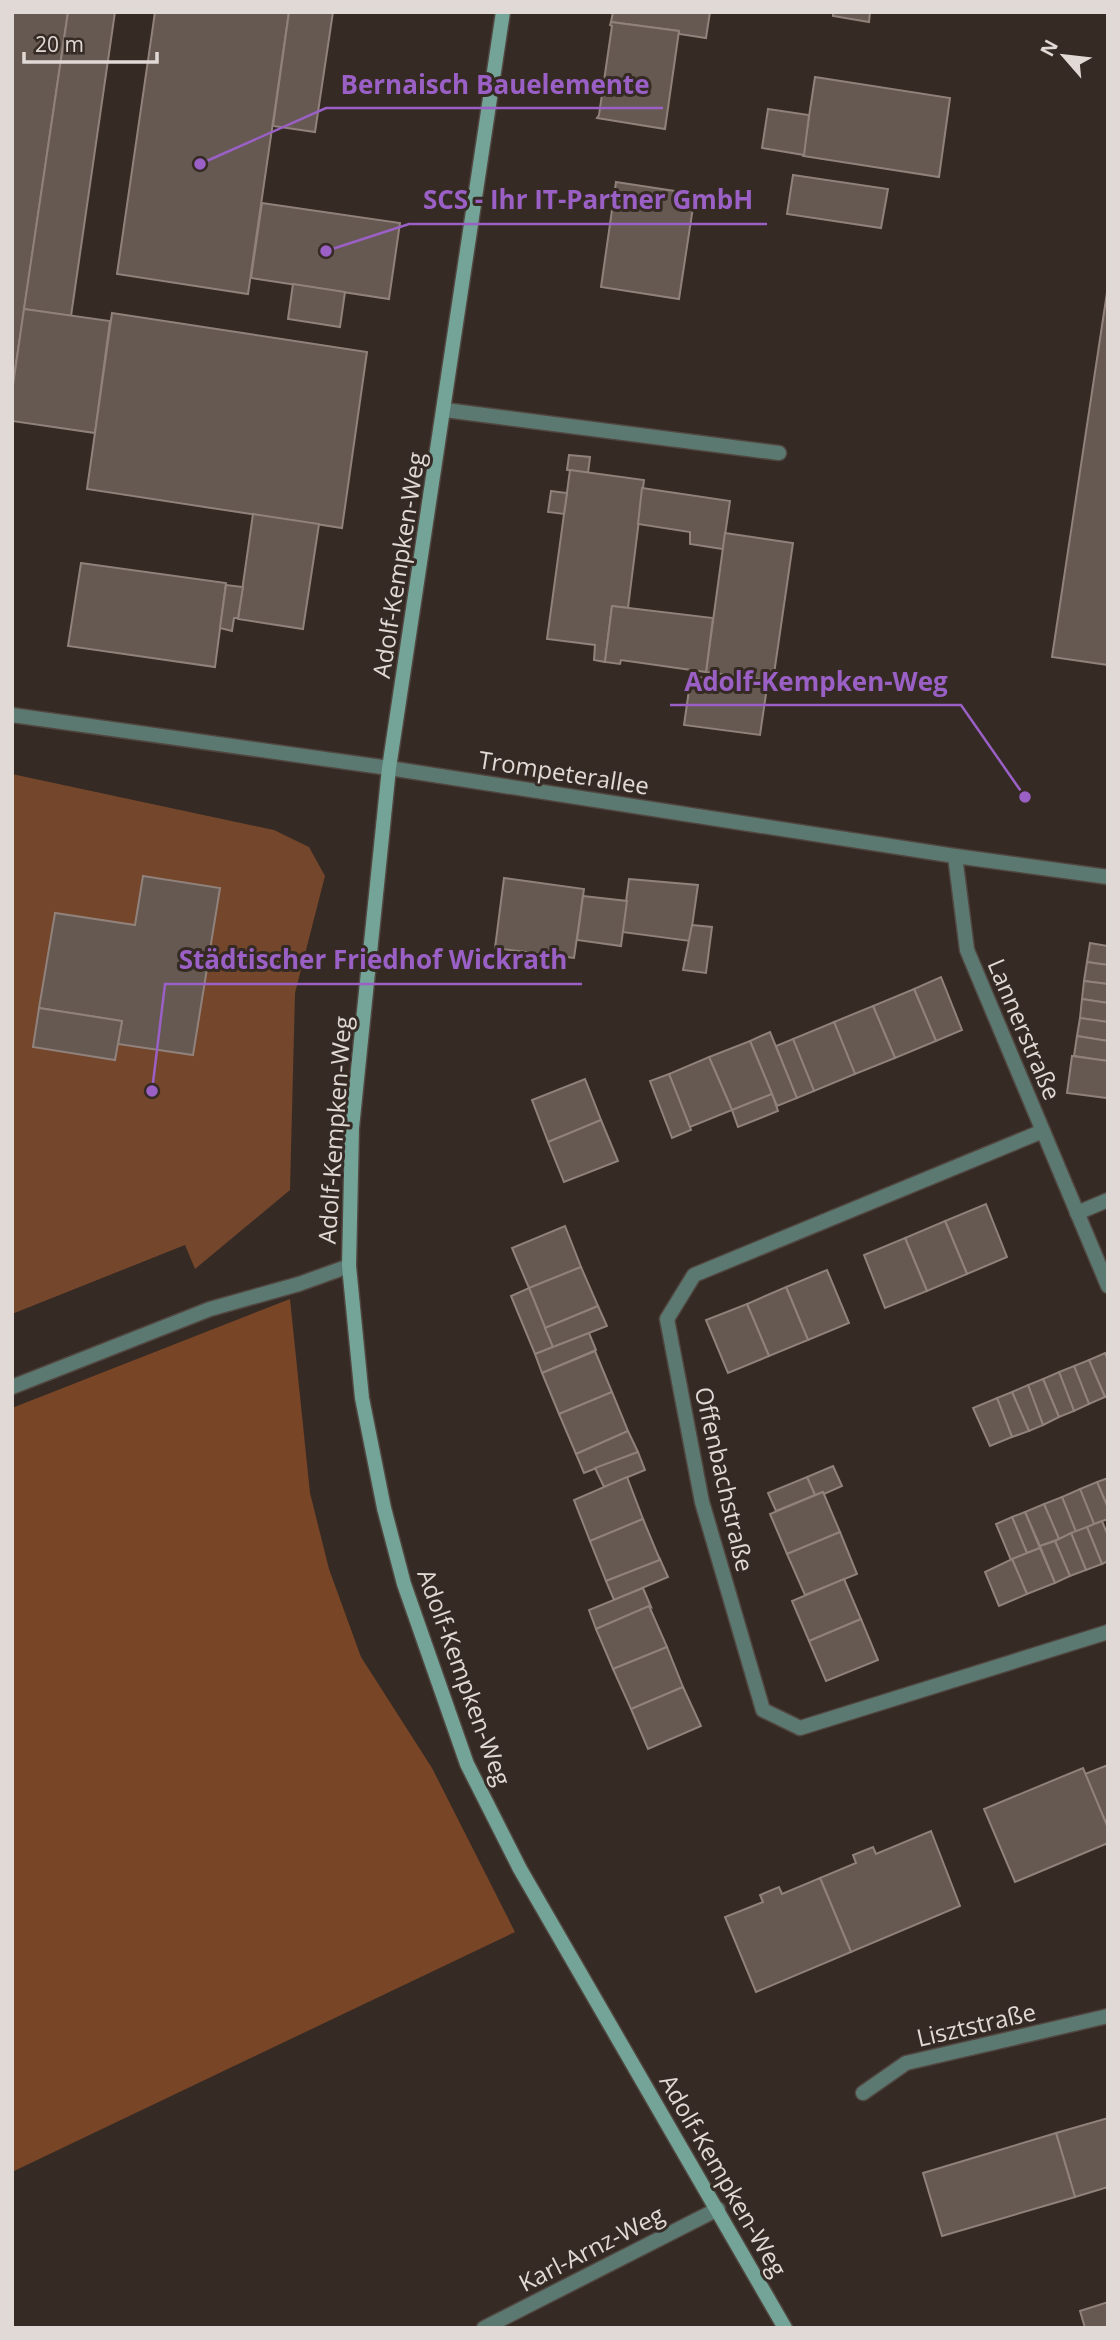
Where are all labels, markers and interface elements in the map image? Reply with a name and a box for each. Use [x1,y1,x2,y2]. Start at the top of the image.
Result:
scale bar [24,21,158,65]
north arrow [1029,21,1099,91]
text: 20 m [35,30,84,58]
text: N [1034,35,1064,61]
callout: Bernaisch Bauelemente [326,61,663,108]
text: Bernaisch Bauelemente [340,66,650,102]
callout: SCS - Ihr IT-Partner GmbH [409,177,767,224]
text: SCS - Ihr IT-Partner GmbH [423,181,753,217]
street label: Adolf-Kempken-Weg [364,450,432,680]
callout: Adolf-Kempken-Weg [670,658,961,705]
text: Adolf-Kempken-Weg [684,663,948,699]
street label: Trompeterallee [476,742,652,802]
callout: Städtischer Friedhof Wickrath [165,937,582,984]
text: Städtischer Friedhof Wickrath [179,941,567,977]
street label: Lannerstraße [980,953,1070,1105]
street label: Adolf-Kempken-Weg [310,1015,358,1245]
street label: Offenbachstraße [688,1383,762,1575]
street label: Adolf-Kempken-Weg [410,1564,520,1790]
street label: Lisztstraße [913,1994,1039,2054]
street label: Adolf-Kempken-Weg [653,2068,795,2282]
street label: Karl-Arnz-Weg [513,2197,669,2299]

